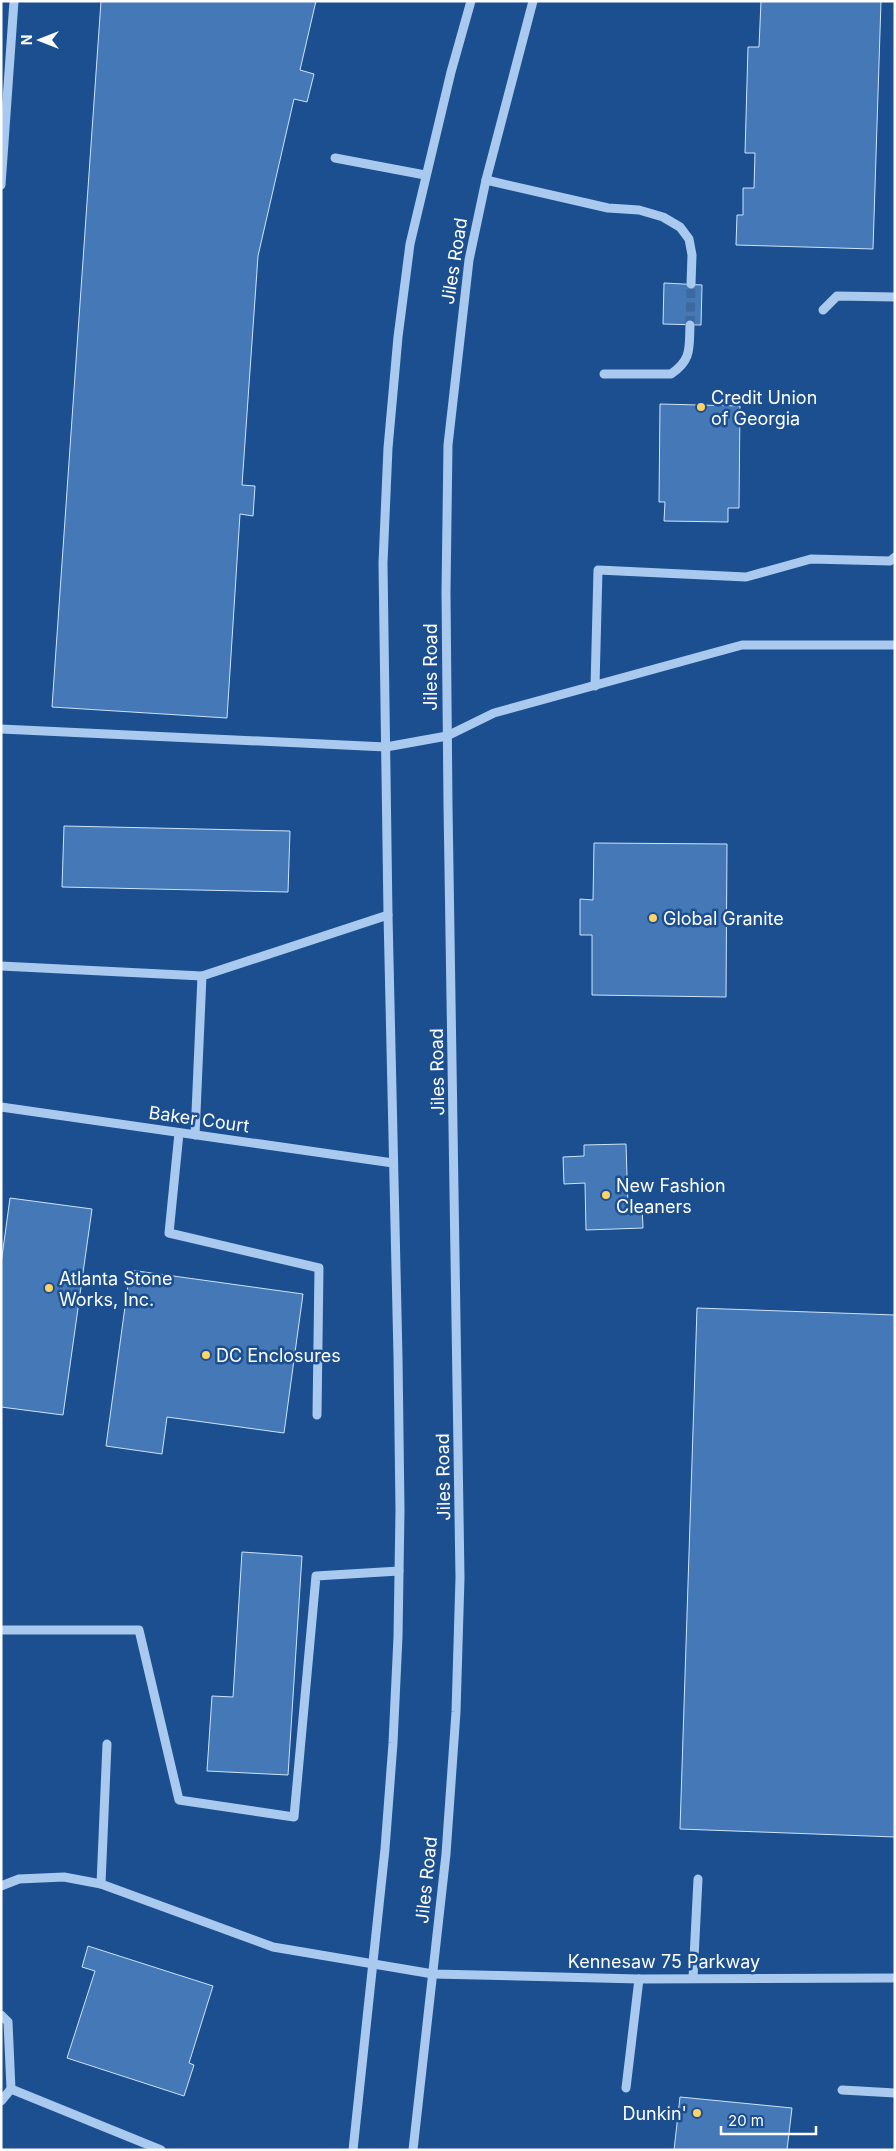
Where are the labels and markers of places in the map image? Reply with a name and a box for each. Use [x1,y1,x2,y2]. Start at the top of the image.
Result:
place label: Credit Union of Georgia [711,387,817,429]
marker: Credit Union of Georgia [695,401,707,413]
place label: Global Granite [663,908,784,929]
marker: Global Granite [647,912,659,924]
place label: New Fashion Cleaners [616,1175,726,1217]
marker: New Fashion Cleaners [600,1189,612,1201]
place label: Atlanta Stone Works, Inc. [59,1268,172,1310]
marker: Atlanta Stone Works, Inc. [43,1282,55,1294]
place label: DC Enclosures [216,1345,341,1366]
marker: DC Enclosures [200,1349,212,1361]
place label: Dunkin' [622,2103,687,2124]
marker: Dunkin' [691,2107,703,2119]

